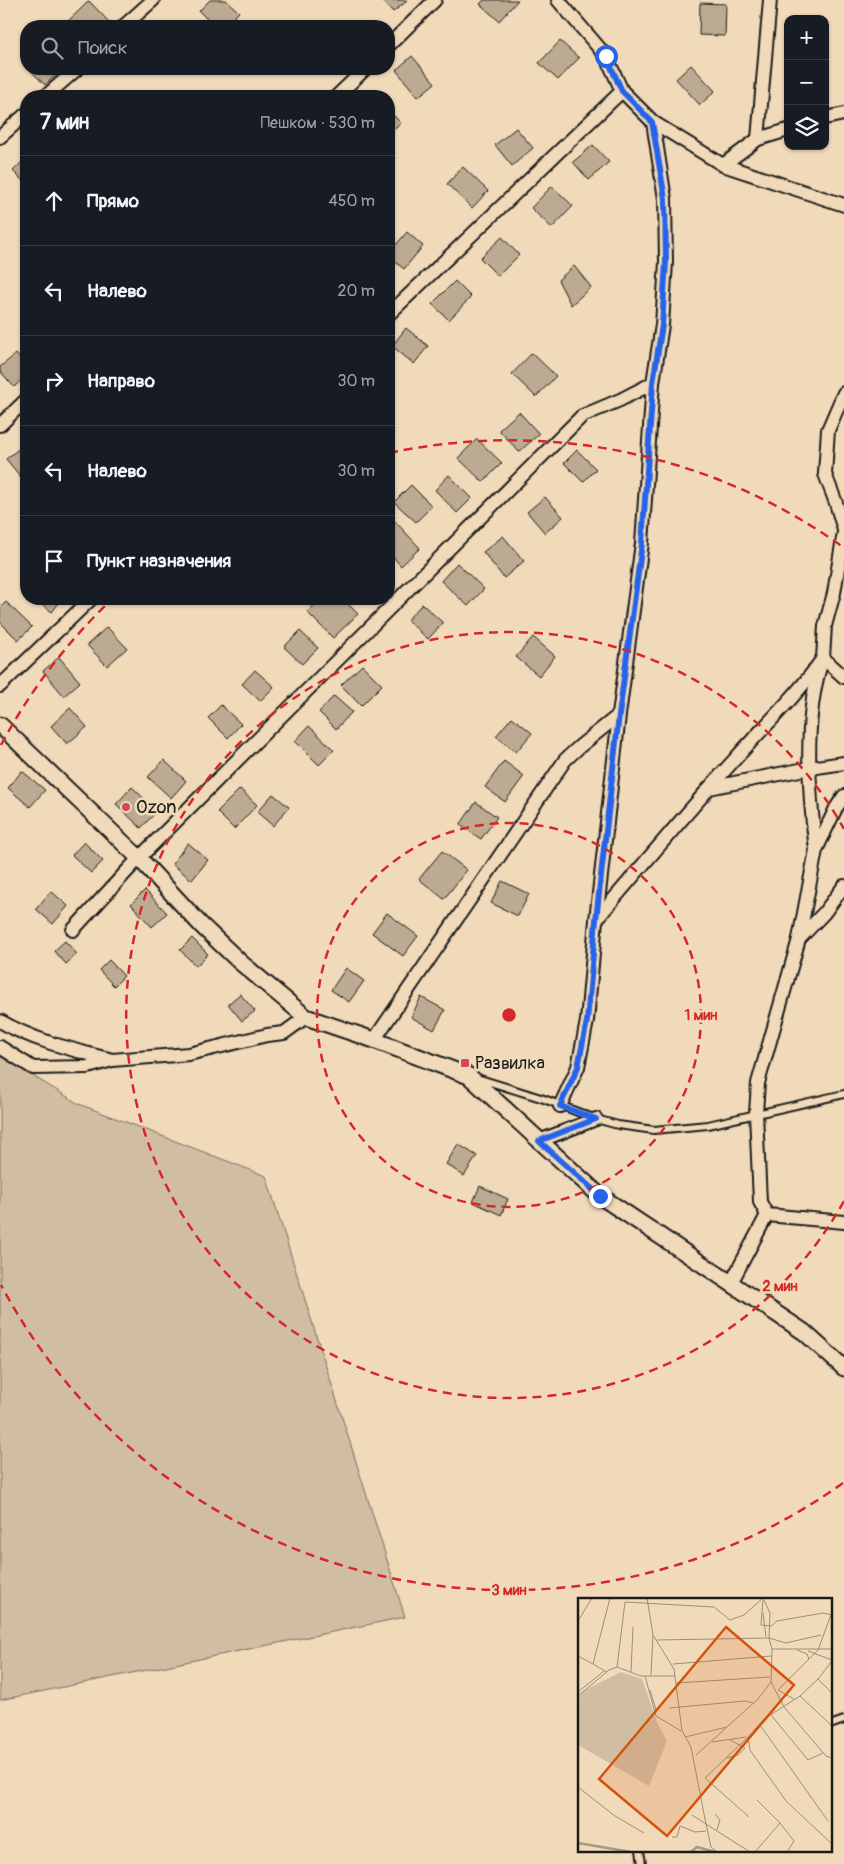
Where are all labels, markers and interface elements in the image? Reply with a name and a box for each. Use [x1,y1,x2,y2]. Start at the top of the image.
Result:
map controls [784,15,829,150]
button: + [784,15,829,60]
search box [20,20,395,75]
icon: search [38,34,66,62]
text: Поиск [78,36,128,60]
route start [595,45,618,68]
button: − [784,60,829,105]
button: layers [784,105,829,150]
text: 7 мин [40,109,89,136]
text: Пешком · 530 m [260,113,375,133]
icon: ahead [40,187,68,215]
text: Прямо [87,189,139,213]
text: 450 m [328,191,375,211]
icon: left [40,277,68,305]
text: Налево [87,279,147,303]
text: 20 m [337,281,375,301]
icon: right [40,367,68,395]
text: Направо [87,369,155,393]
text: 30 m [337,371,375,391]
icon: left [40,457,68,485]
text: Налево [87,459,147,483]
text: 30 m [337,461,375,481]
icon: arrive [40,547,68,575]
text: Пункт назначения [87,549,231,573]
place label: Ozon [136,796,176,819]
marker: Ozon [120,801,132,813]
centre of rings [500,1006,518,1024]
text: 1 мин [684,1006,718,1025]
place label: Развилка [475,1052,545,1075]
marker: Развилка [459,1057,471,1069]
route end [589,1185,612,1208]
text: 2 мин [762,1277,798,1296]
text: 3 мин [491,1581,527,1600]
inset map [578,1598,832,1852]

